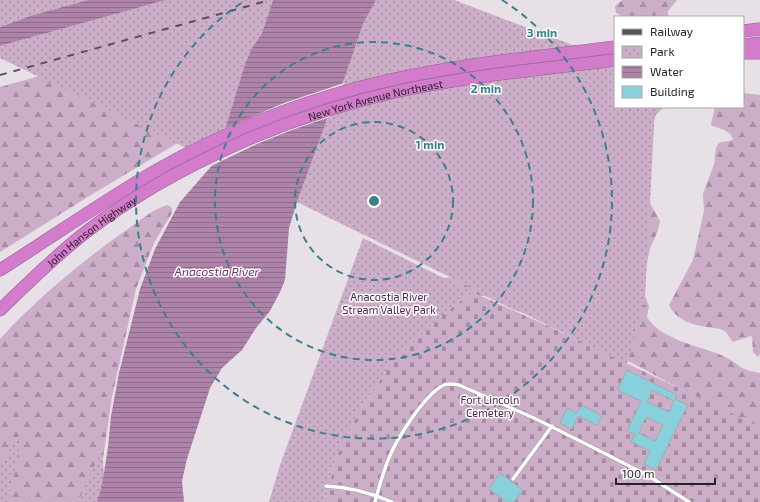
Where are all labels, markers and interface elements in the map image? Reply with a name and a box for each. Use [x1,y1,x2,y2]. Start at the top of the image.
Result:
legend [614,16,744,108]
text: Railway [650,24,694,38]
text: 3 min [527,25,557,39]
text: Park [650,44,675,58]
text: Water [650,64,684,78]
street label: New York Avenue Northeast [306,76,444,123]
text: 2 min [471,81,501,95]
text: Building [650,84,695,98]
text: 1 min [416,137,444,151]
street label: John Hanson Highway [44,193,138,269]
centre of rings [367,194,381,208]
water label: Anacostia River [174,264,260,278]
park label: Anacostia River Stream Valley Park [342,290,436,316]
park label: Fort Lincoln Cemetery [460,393,520,419]
scale bar [616,460,715,486]
text: 100 m [622,466,654,480]

